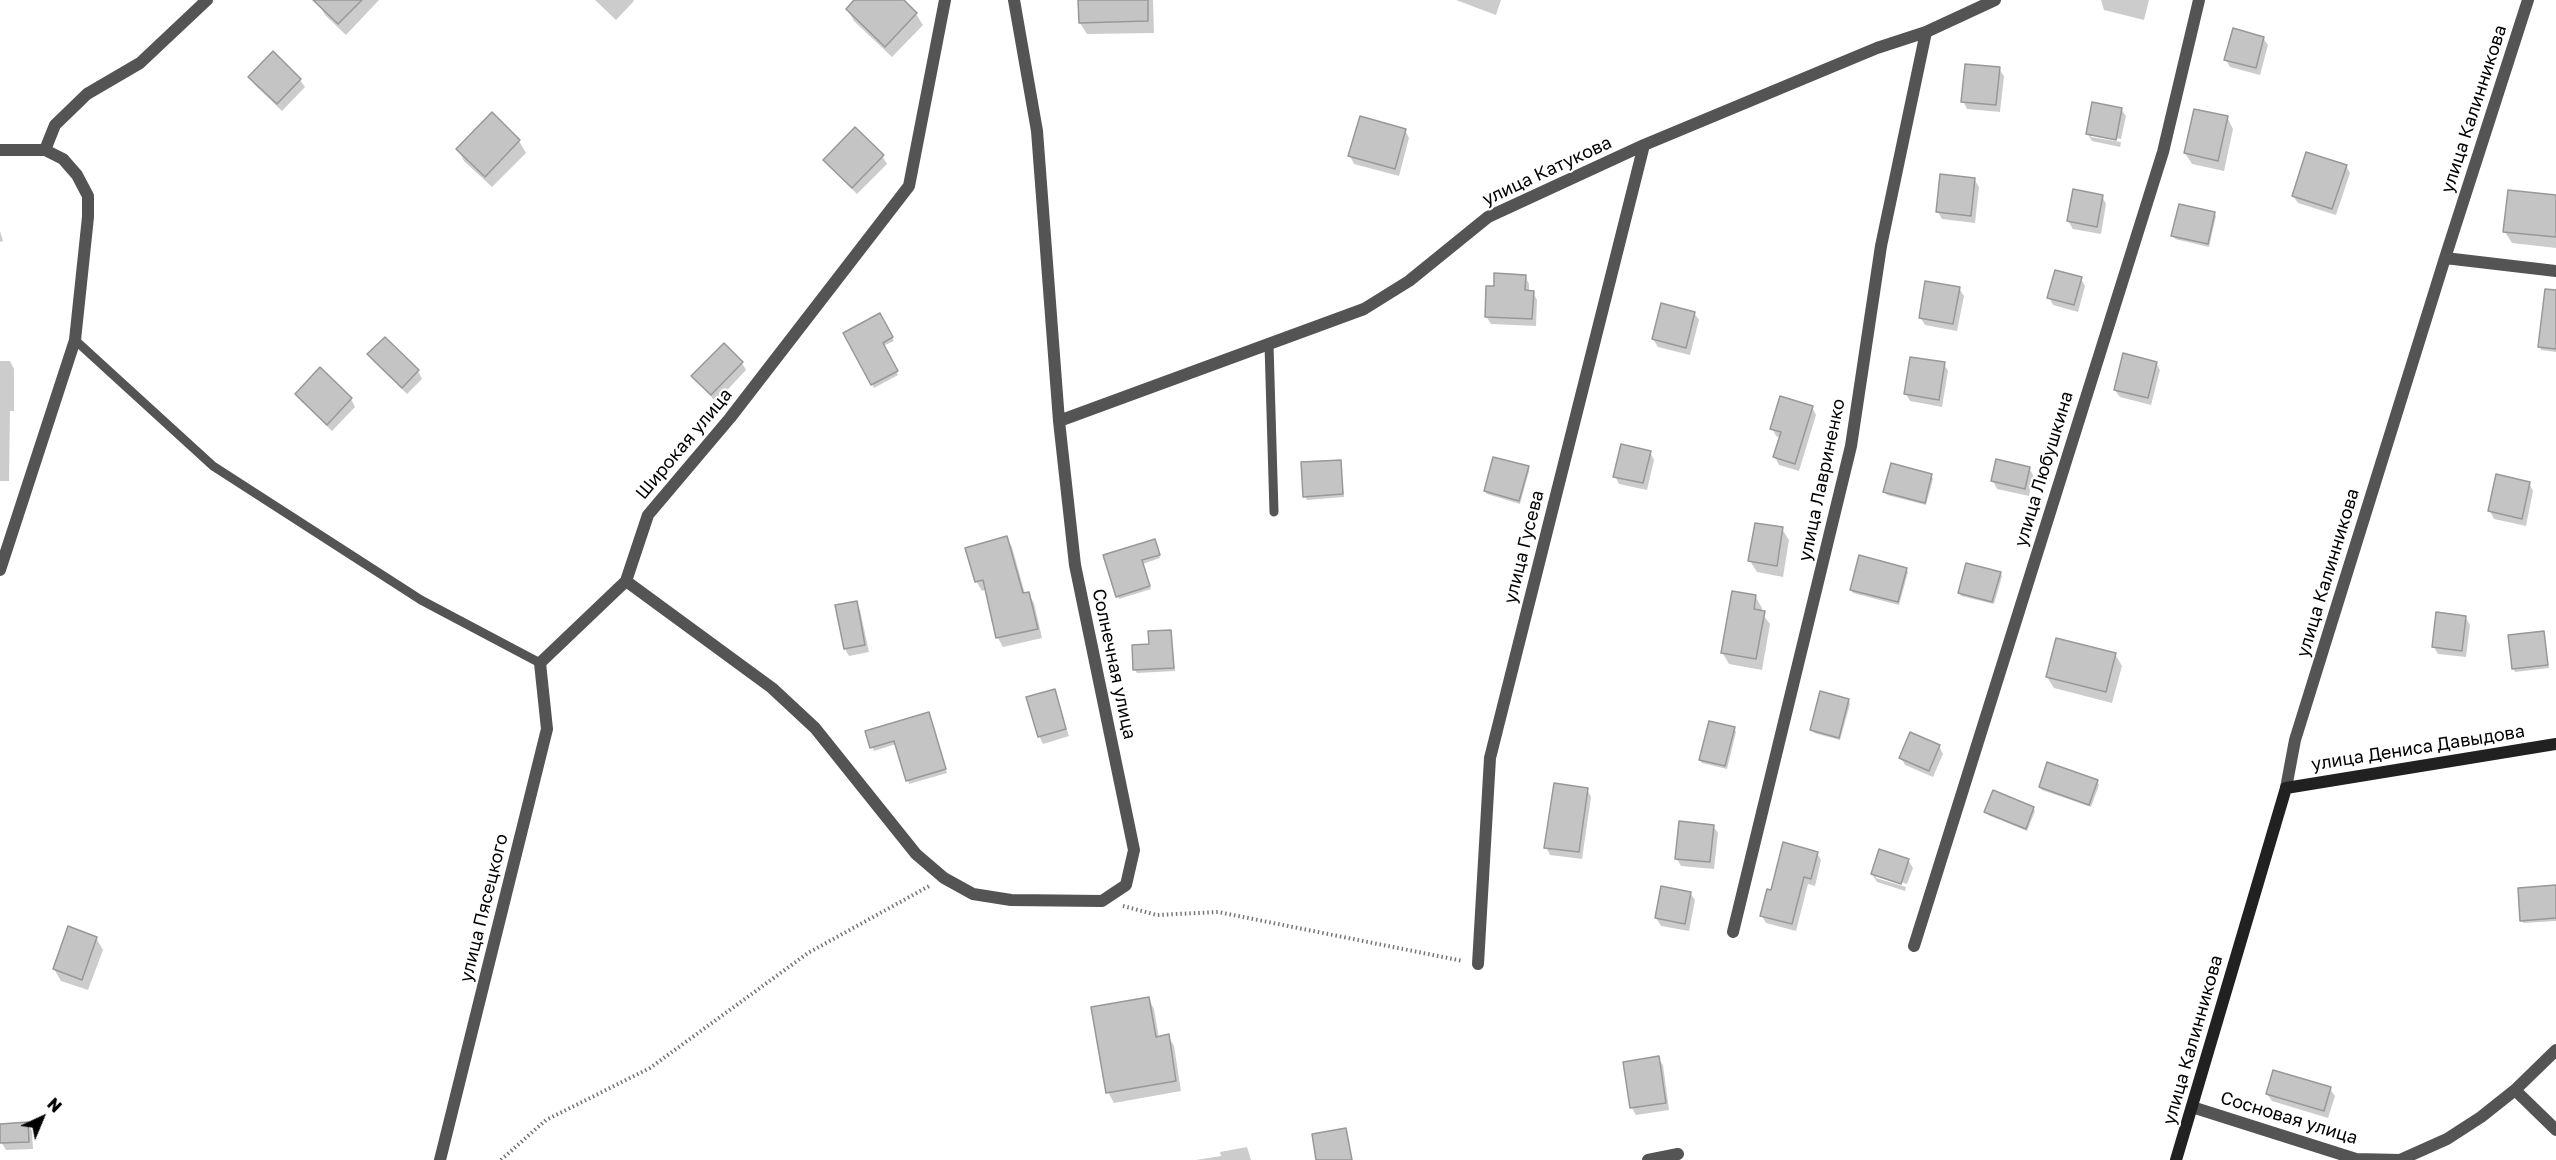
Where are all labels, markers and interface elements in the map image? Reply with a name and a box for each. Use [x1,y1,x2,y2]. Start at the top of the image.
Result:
street label: улица Калинникова [2437,22,2511,196]
street label: улица Катукова [1479,132,1615,210]
street label: Широкая улица [631,384,737,504]
street label: улица Любушкина [2010,389,2078,549]
street label: улица Лавриненко [1794,397,1850,563]
street label: улица Калинникова [2292,486,2364,660]
street label: улица Гусева [1499,488,1549,606]
street label: Солнечная улица [1087,587,1141,741]
street label: улица Дениса Давыдова [2310,720,2526,776]
street label: улица Пясецкого [455,832,513,984]
street label: улица Калинникова [2158,953,2228,1127]
street label: Сосновая улица [2218,1087,2360,1149]
north arrow [12,1088,72,1148]
text: N [43,1094,66,1116]

